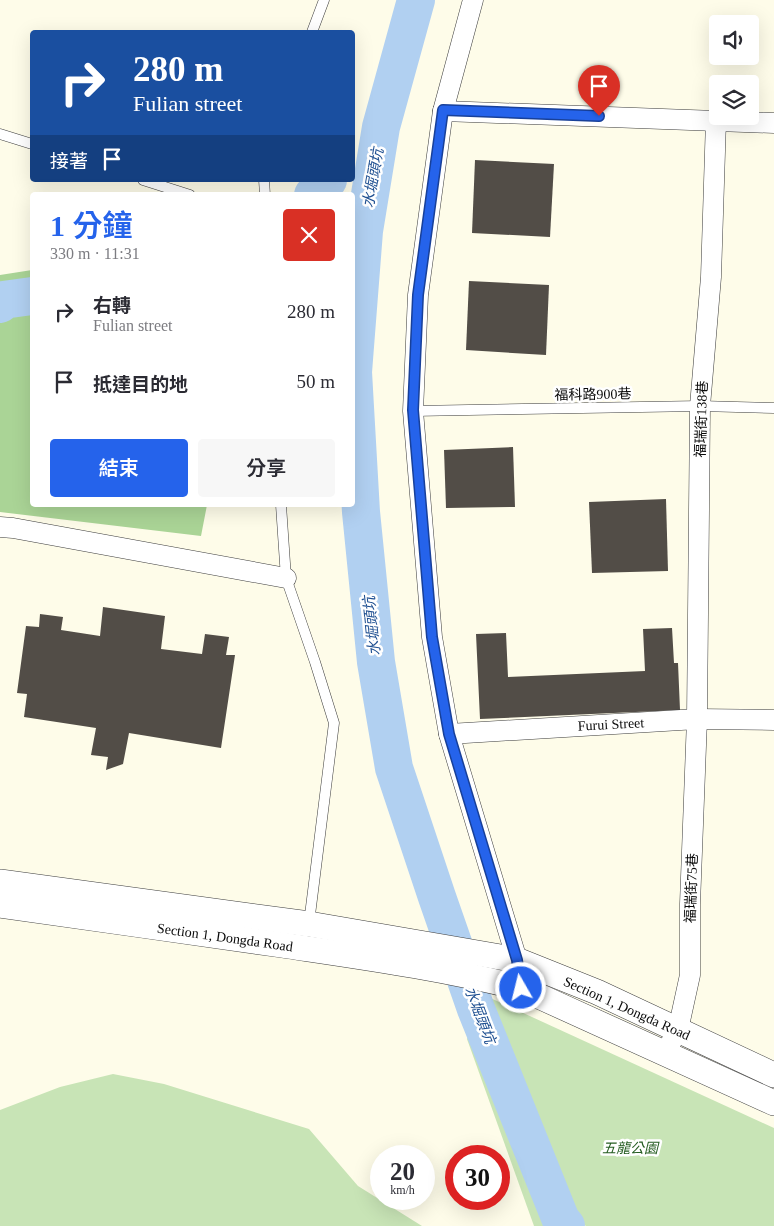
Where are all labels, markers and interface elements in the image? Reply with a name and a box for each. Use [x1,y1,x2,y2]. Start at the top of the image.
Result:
map controls [709,15,759,125]
button: sound [709,15,759,65]
icon: right [50,50,115,115]
text: 280 m [133,50,223,89]
pin [578,65,620,116]
icon: arrive [585,72,613,100]
button: layers [709,75,759,125]
text: Fulian street [133,91,242,116]
icon: arrive [98,145,126,173]
water label: 水堀頭坑 [360,145,386,209]
text: 接著 [50,151,88,172]
text: 1 分鐘 [50,209,133,242]
button: close [283,209,335,261]
text: 330 m · 11:31 [50,245,140,262]
text: 右轉 [93,295,131,316]
icon: right [50,298,78,326]
text: 280 m [287,301,335,322]
text: Fulian street [93,317,173,334]
icon: arrive [50,368,78,396]
text: 50 m [296,371,335,392]
text: 抵達目的地 [93,374,188,395]
street label: 福瑞街138巷 [693,380,710,458]
street label: 福科路900巷 [554,386,632,403]
button: 結束 [50,439,188,497]
button: 分享 [198,439,335,497]
water label: 水堀頭坑 [361,593,383,657]
street label: Furui Street [577,715,645,734]
street label: 福瑞街75巷 [683,853,700,923]
street label: Section 1, Dongda Road [156,921,294,954]
position arrow [494,961,546,1013]
street label: Section 1, Dongda Road [561,974,692,1043]
water label: 水堀頭坑 [462,984,499,1048]
park label: 五龍公園 [602,1141,660,1156]
speed limit sign: 30 [445,1145,510,1210]
text: 20 [390,1158,415,1185]
text: km/h [390,1183,415,1197]

